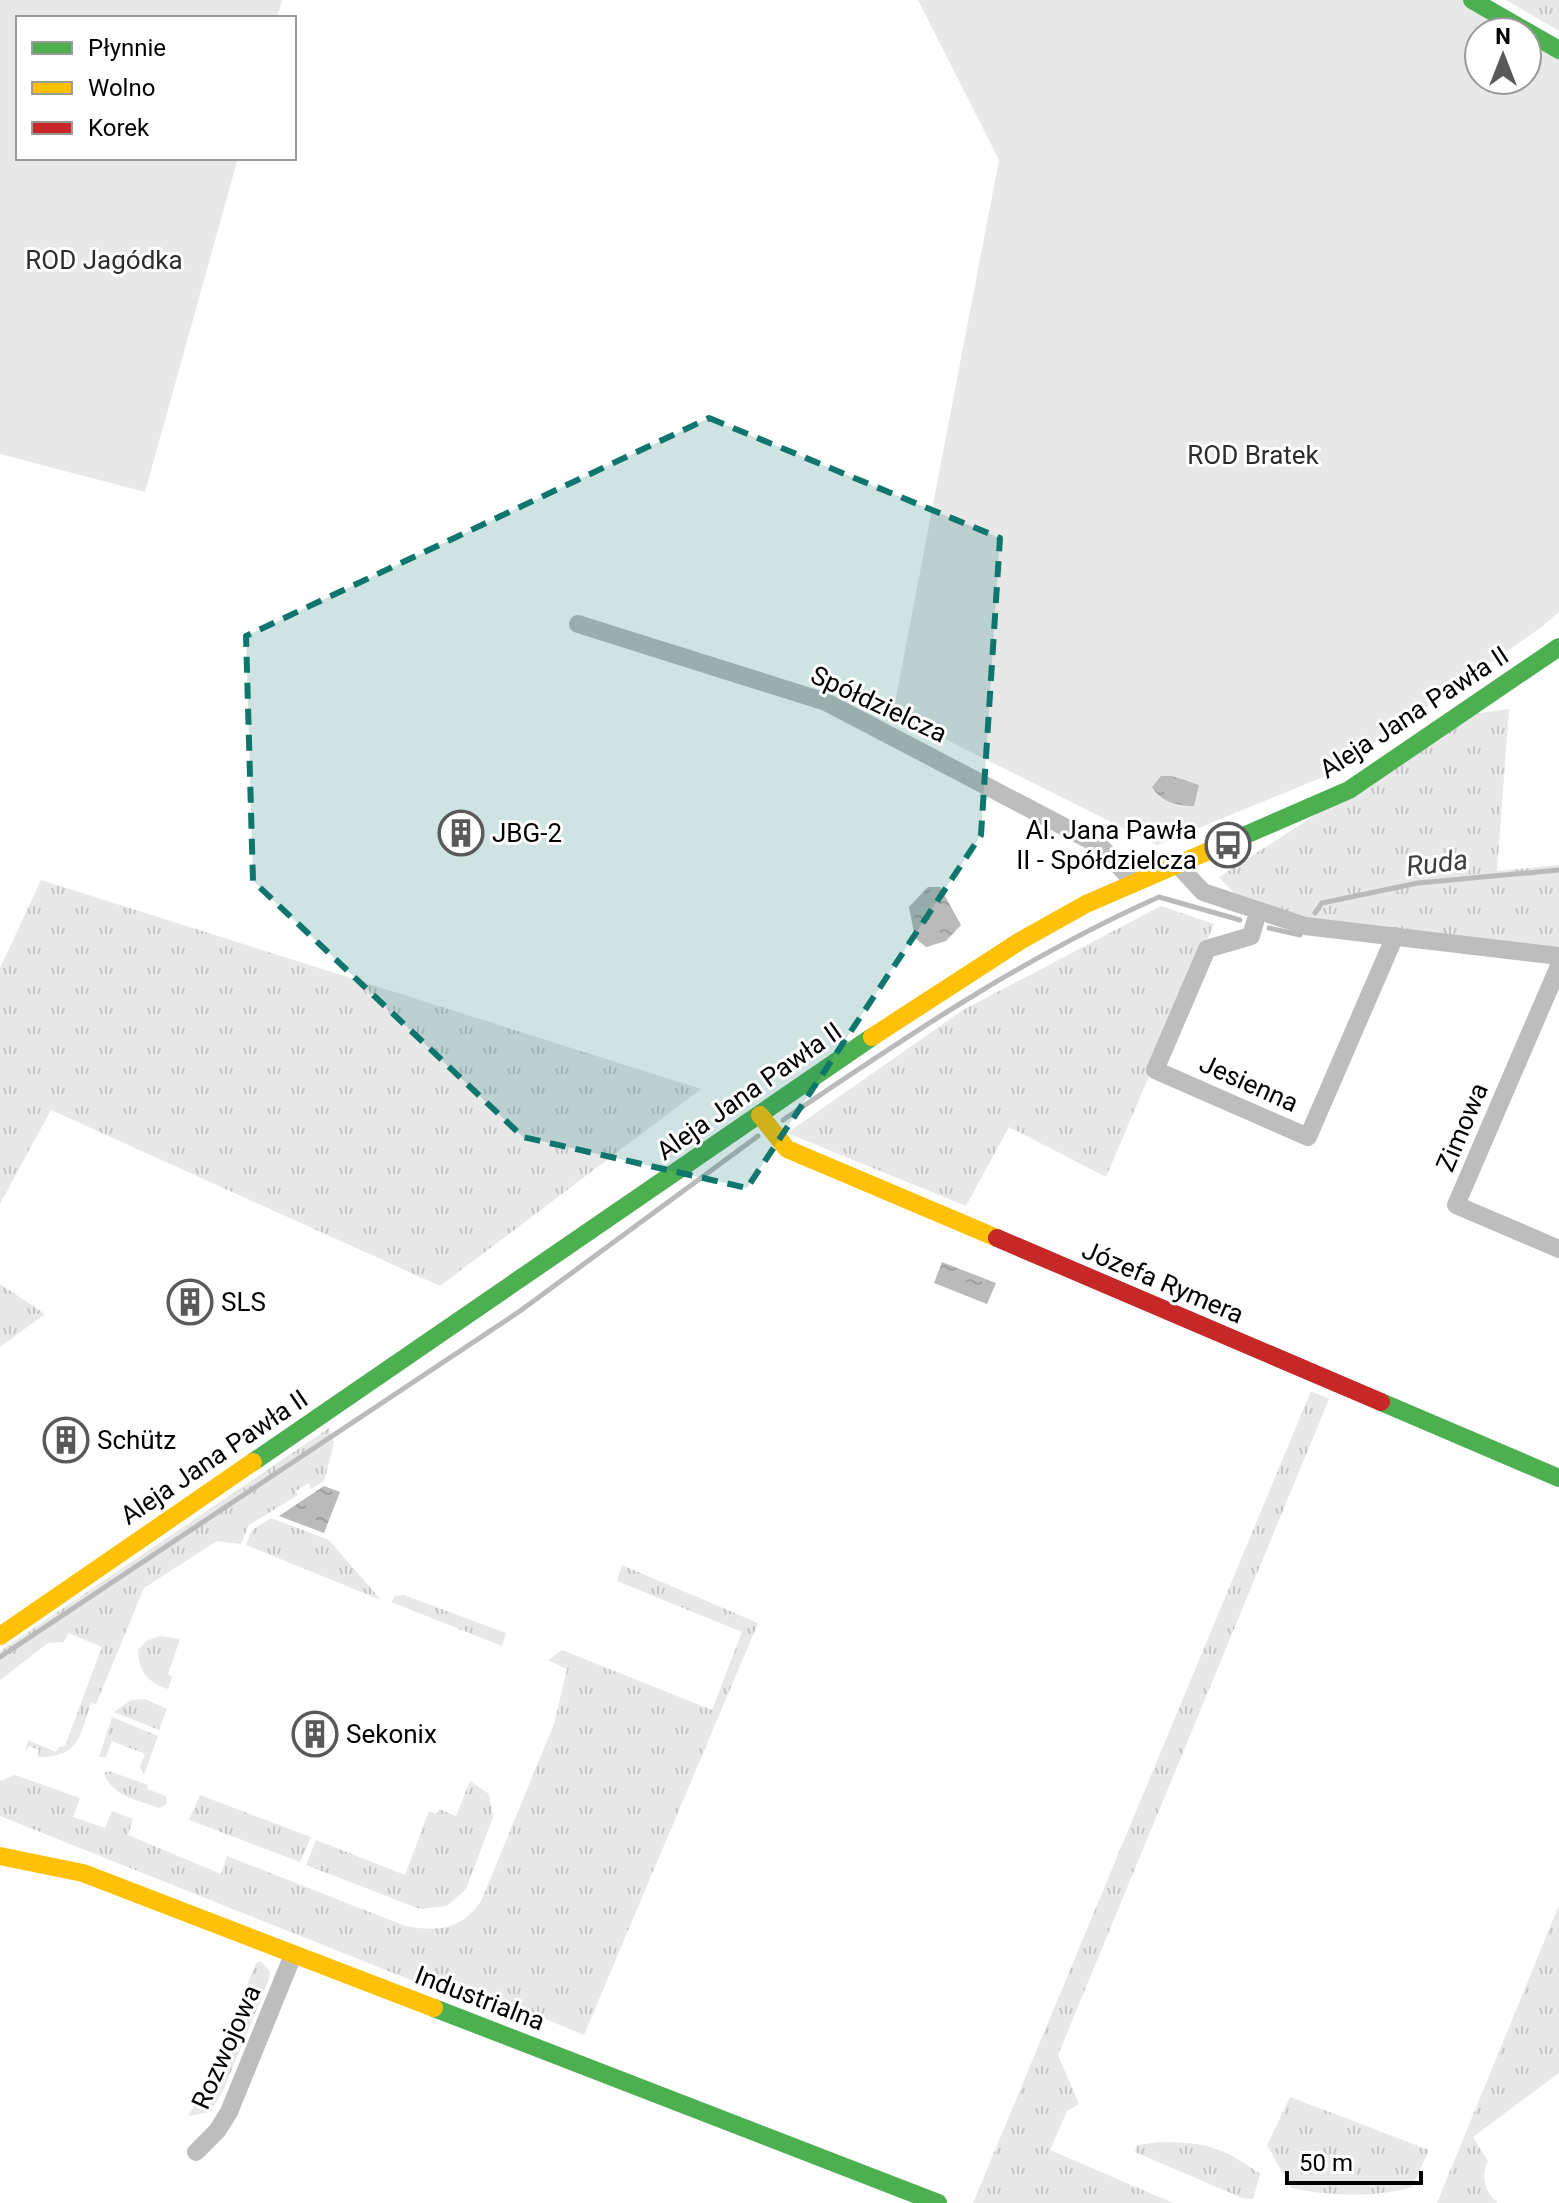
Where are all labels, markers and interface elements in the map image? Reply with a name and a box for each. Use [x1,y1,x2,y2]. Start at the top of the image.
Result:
legend [16,16,296,160]
north arrow [1463,16,1543,96]
text: N [1495,24,1511,49]
text: Płynnie [88,34,166,62]
text: Wolno [88,74,155,102]
text: Korek [88,114,150,142]
park label: ROD Jagódka [25,245,183,275]
park label: ROD Bratek [1187,440,1320,470]
street label: Aleja Jana Pawła II [1314,640,1514,784]
street label: Spółdzielcza [806,659,952,749]
building icon: JBG-2 [437,809,485,857]
place label: Al. Jana Pawła II - Spółdzielcza [1016,815,1197,875]
place label: JBG-2 [492,818,562,848]
bus stop icon: Al. Jana Pawła II - Spółdzielcza [1204,821,1252,869]
water label: Ruda [1404,843,1470,883]
street label: Aleja Jana Pawła II [651,1016,847,1166]
street label: Jesienna [1195,1048,1303,1118]
street label: Zimowa [1430,1078,1494,1176]
street label: Józefa Rymera [1078,1235,1248,1329]
building icon: SLS [166,1278,214,1326]
place label: SLS [221,1287,266,1317]
street label: Aleja Jana Pawła II [115,1383,313,1531]
building icon: Schütz [42,1416,90,1464]
place label: Schütz [97,1425,176,1455]
building icon: Sekonix [291,1710,339,1758]
place label: Sekonix [346,1719,437,1749]
street label: Industrialna [411,1960,549,2036]
street label: Rozwojowa [185,1980,267,2114]
scale bar [1287,2135,1421,2185]
text: 50 m [1299,2149,1353,2177]

